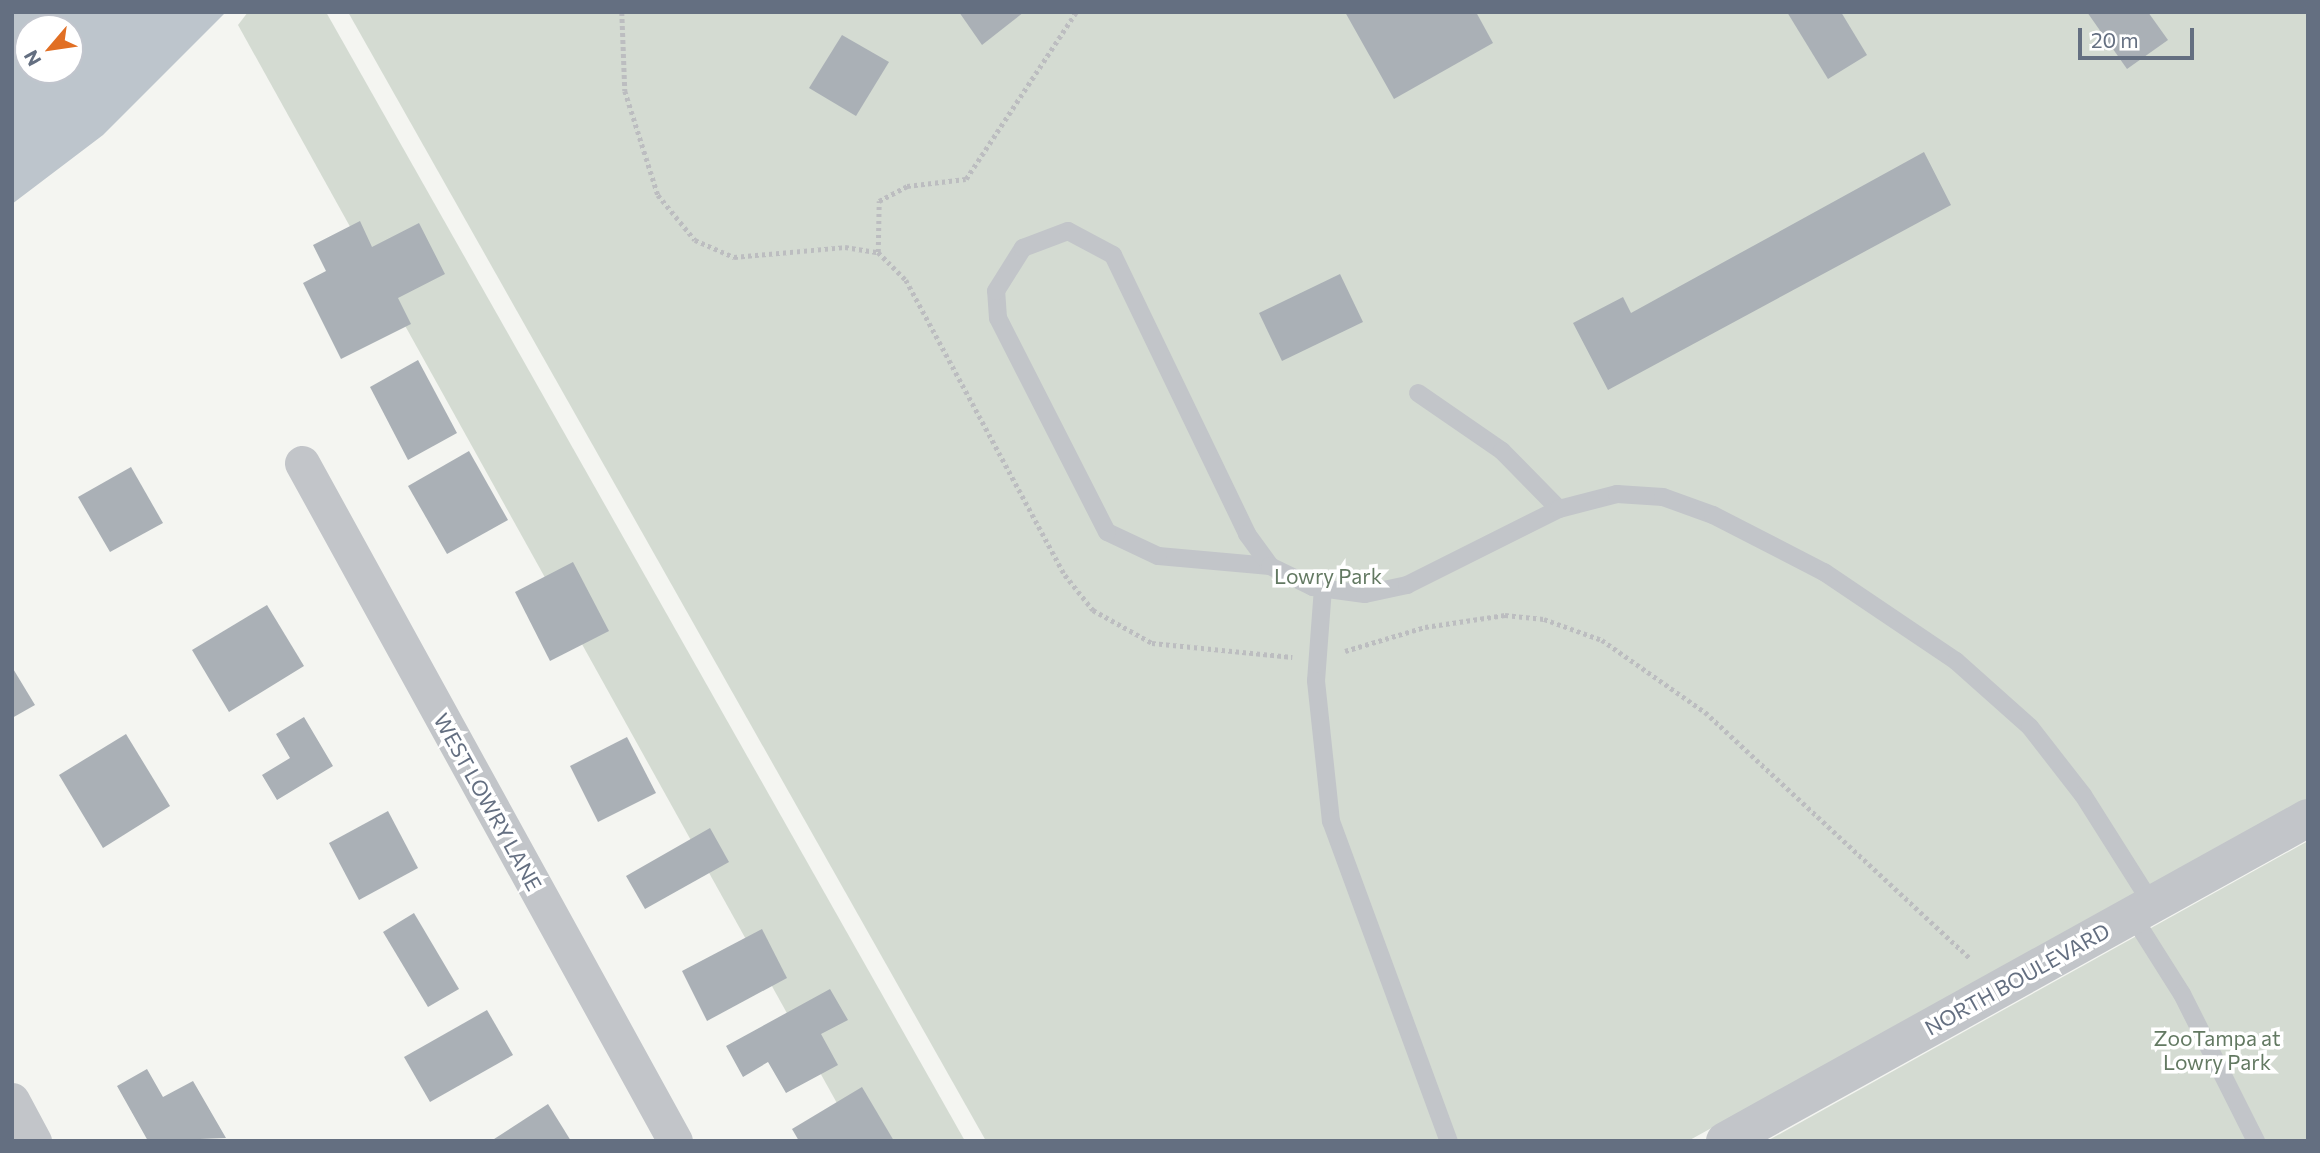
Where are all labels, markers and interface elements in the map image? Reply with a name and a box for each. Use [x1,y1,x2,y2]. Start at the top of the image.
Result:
north arrow [14,14,84,84]
scale bar [2082,14,2198,58]
text: 20 m [2091,27,2139,52]
text: N [18,47,45,70]
park label: Lowry Park [1274,563,1382,589]
street label: WEST LOWRY LANE [429,709,547,895]
street label: NORTH BOULEVARD [1920,918,2114,1040]
park label: ZooTampa at Lowry Park [2153,1025,2281,1075]

